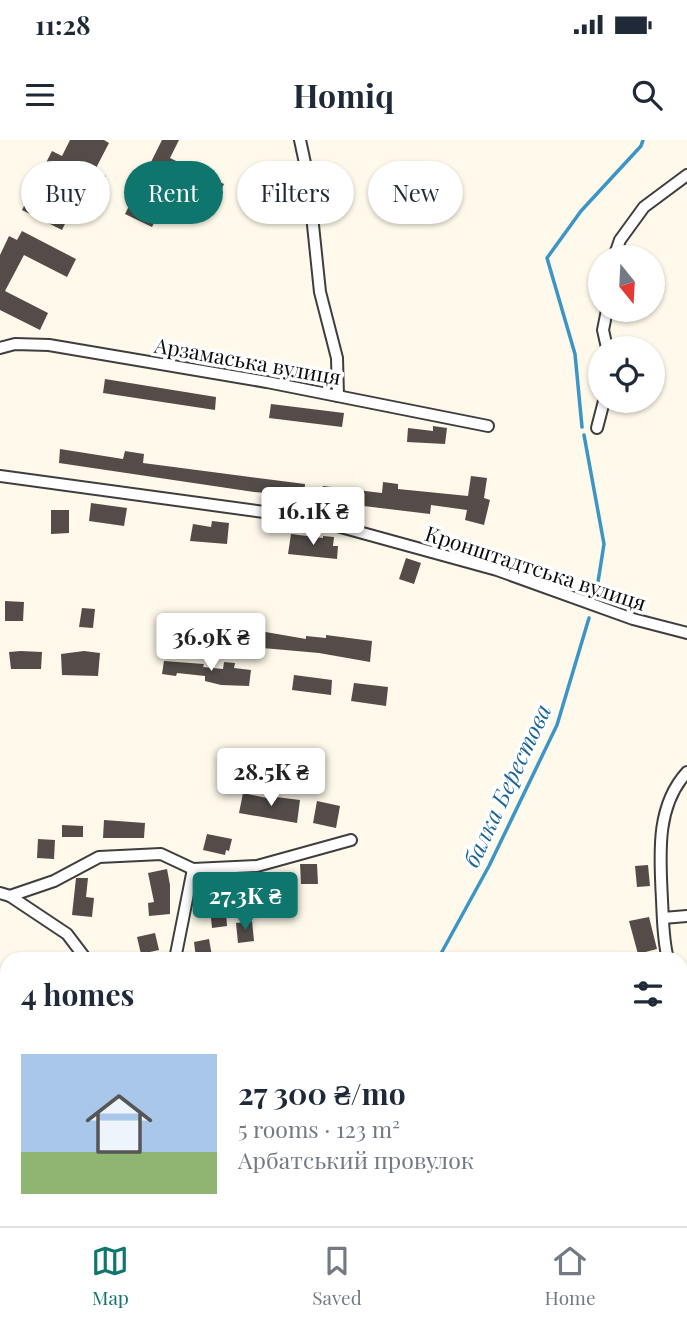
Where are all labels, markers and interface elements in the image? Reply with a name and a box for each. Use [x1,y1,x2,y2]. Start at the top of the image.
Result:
text: 11:28 [35,7,91,42]
text: Homiq [293,73,394,116]
icon: menu [21,76,59,114]
icon: search [628,76,666,114]
chip: Buy [21,161,110,224]
chip: Rent [124,161,223,224]
chip: Filters [237,161,354,224]
chip: New [368,161,463,224]
north arrow [588,245,665,322]
map controls [588,245,665,413]
street label: Арзамаська вулиця [152,330,343,390]
button: locate [588,336,665,413]
pin: 16.1K ₴ [248,488,378,547]
text: 16.1K ₴ [277,494,349,525]
street label: Кронштадтська вулиця [422,518,650,616]
pin: 36.9K ₴ [146,614,276,673]
text: 36.9K ₴ [172,620,250,651]
water label: балка Берестова [455,699,557,871]
pin: 28.5K ₴ [206,748,336,808]
text: 28.5K ₴ [233,755,309,786]
pin: 27.3K ₴ [180,872,310,932]
text: 27.3K ₴ [209,879,281,910]
text: 4 homes [21,974,134,1014]
icon: filters [629,975,667,1013]
text: 27 300 ₴/mo [238,1073,406,1113]
icon: home [77,1082,161,1166]
text: 5 rooms · 123 m² [238,1113,400,1144]
text: Арбатський провулок [238,1144,474,1175]
tab: Map [91,1242,129,1310]
tab: Saved [312,1242,362,1310]
tab: Home [545,1242,596,1310]

